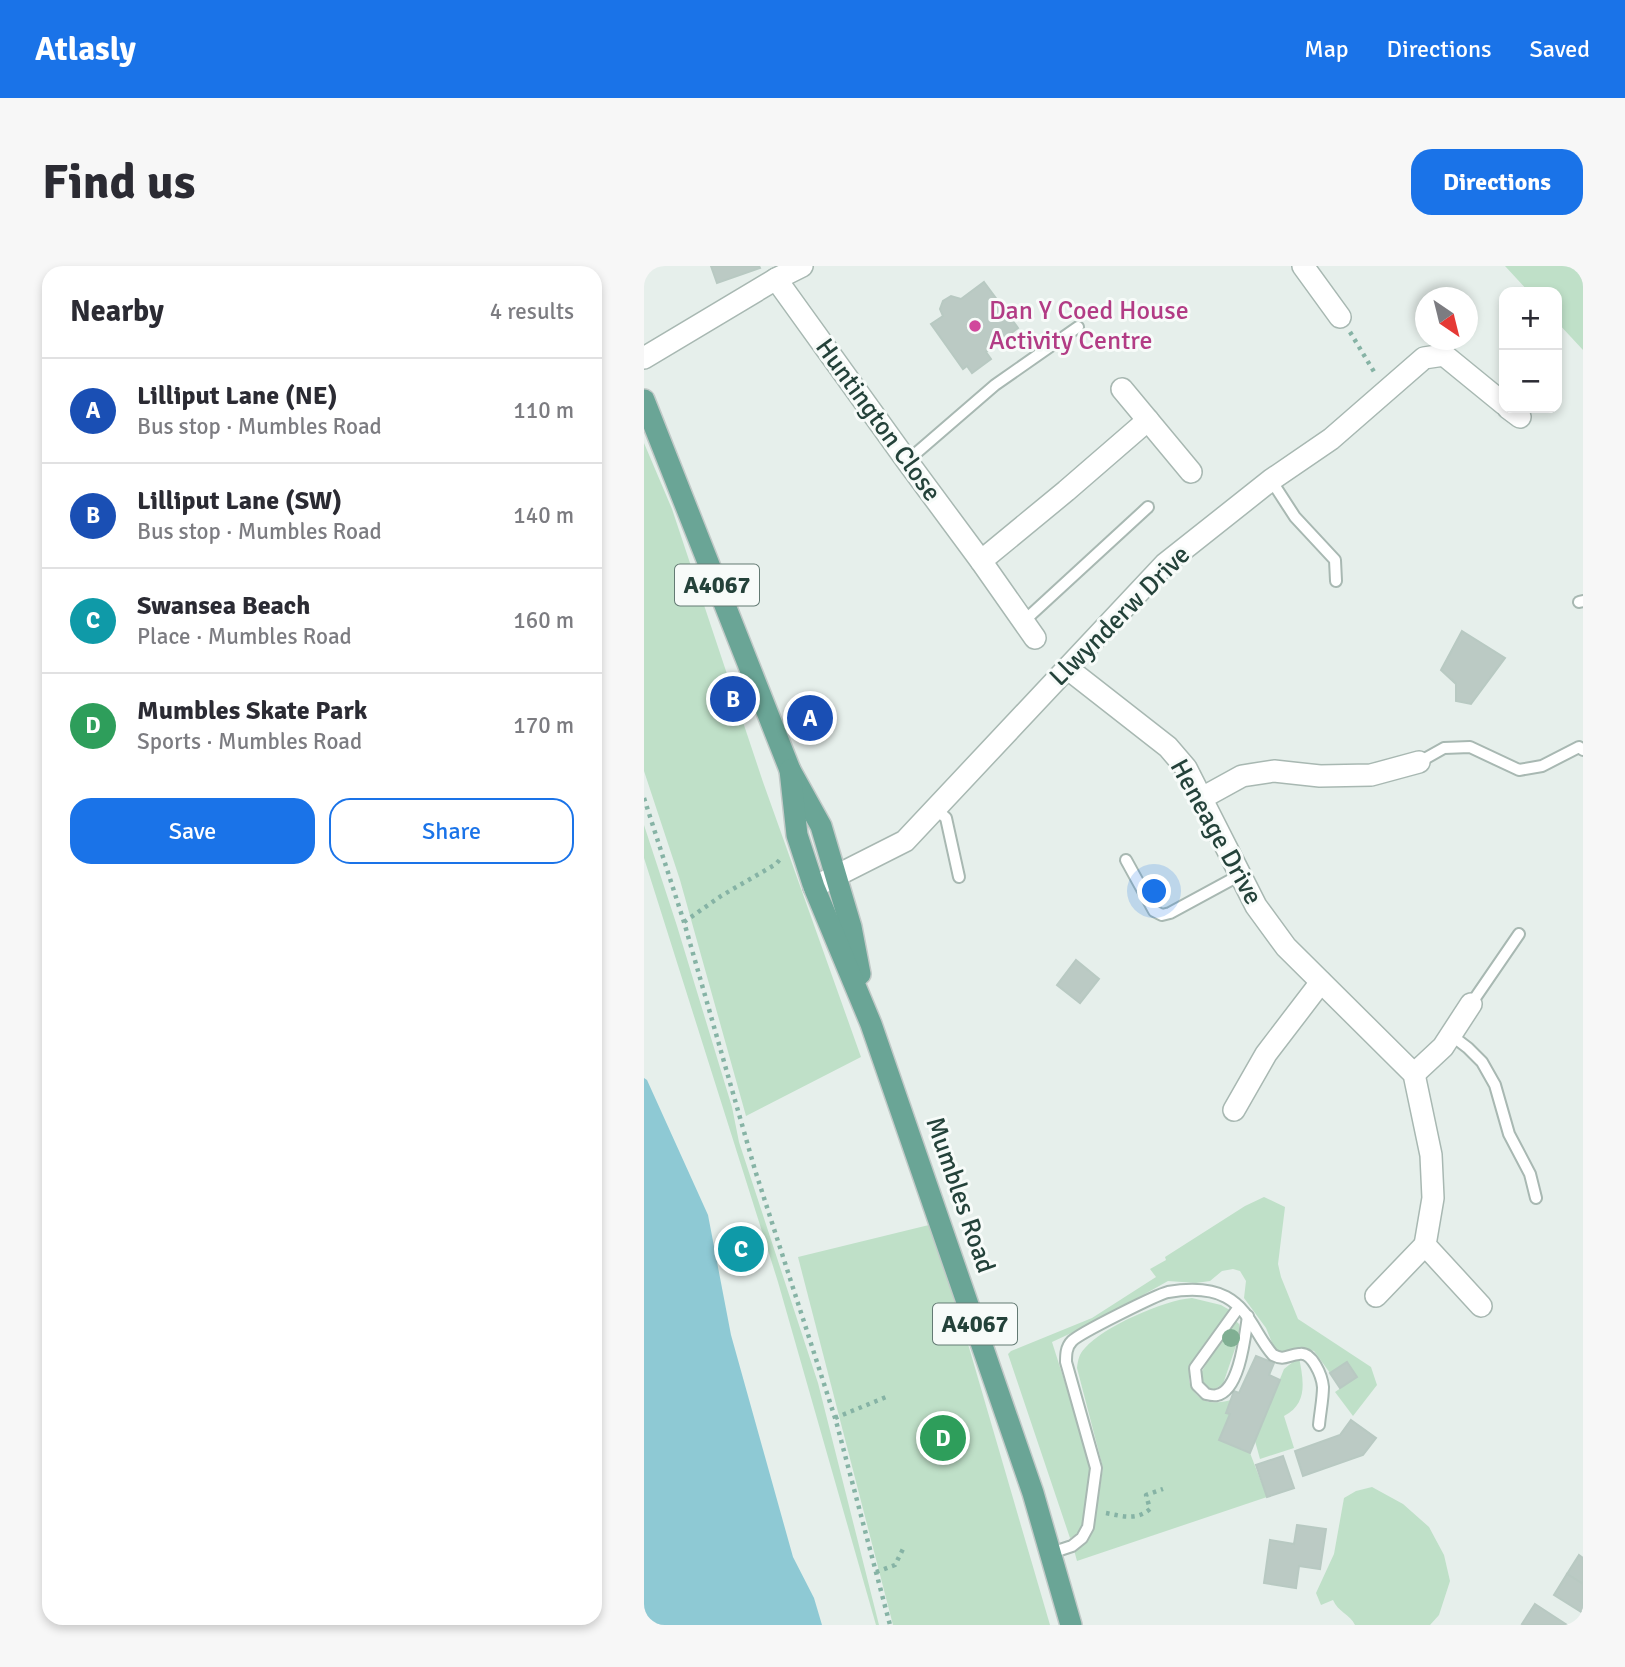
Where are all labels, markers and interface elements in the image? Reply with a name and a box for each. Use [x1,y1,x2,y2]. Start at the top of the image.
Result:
text: Atlasly [35,29,136,70]
text: Map [1304,34,1349,64]
text: Directions [1387,34,1492,64]
text: Saved [1530,34,1590,64]
button: Directions [1411,149,1583,215]
text: Find us [42,152,195,212]
north arrow [1415,287,1478,350]
map controls [1499,287,1562,413]
button: + [1499,287,1562,350]
text: Nearby [70,293,164,330]
place label: Dan Y Coed House Activity Centre [989,295,1189,357]
text: 4 results [490,297,574,326]
marker: Dan Y Coed House Activity Centre [967,318,983,334]
street label: Huntington Close [808,332,948,508]
button: − [1499,350,1562,413]
text: Lilliput Lane (NE) [137,380,337,412]
text: A [86,396,100,425]
text: 110 m [513,396,574,425]
text: Bus stop · Mumbles Road [137,412,382,441]
text: Lilliput Lane (SW) [137,485,342,517]
text: B [86,501,100,530]
text: 140 m [513,501,574,530]
text: Bus stop · Mumbles Road [137,517,382,546]
street label: Llwynderw Drive [1043,539,1197,693]
road number: A4067 [675,564,759,606]
text: Swansea Beach [137,590,310,622]
text: C [86,606,100,635]
text: 160 m [513,606,574,635]
text: Place · Mumbles Road [137,622,352,651]
pin: B [710,673,756,725]
pin: A [787,692,833,744]
text: Mumbles Skate Park [137,695,367,727]
text: D [85,711,101,740]
text: 170 m [513,711,574,740]
text: Sports · Mumbles Road [137,727,362,756]
street label: Heneage Drive [1163,754,1269,910]
button: Save [70,798,315,864]
button: Share [329,798,574,864]
your location [1137,874,1171,908]
street label: Mumbles Road [918,1113,1002,1277]
pin: C [718,1223,764,1275]
road number: A4067 [933,1304,1017,1344]
pin: D [920,1412,966,1464]

